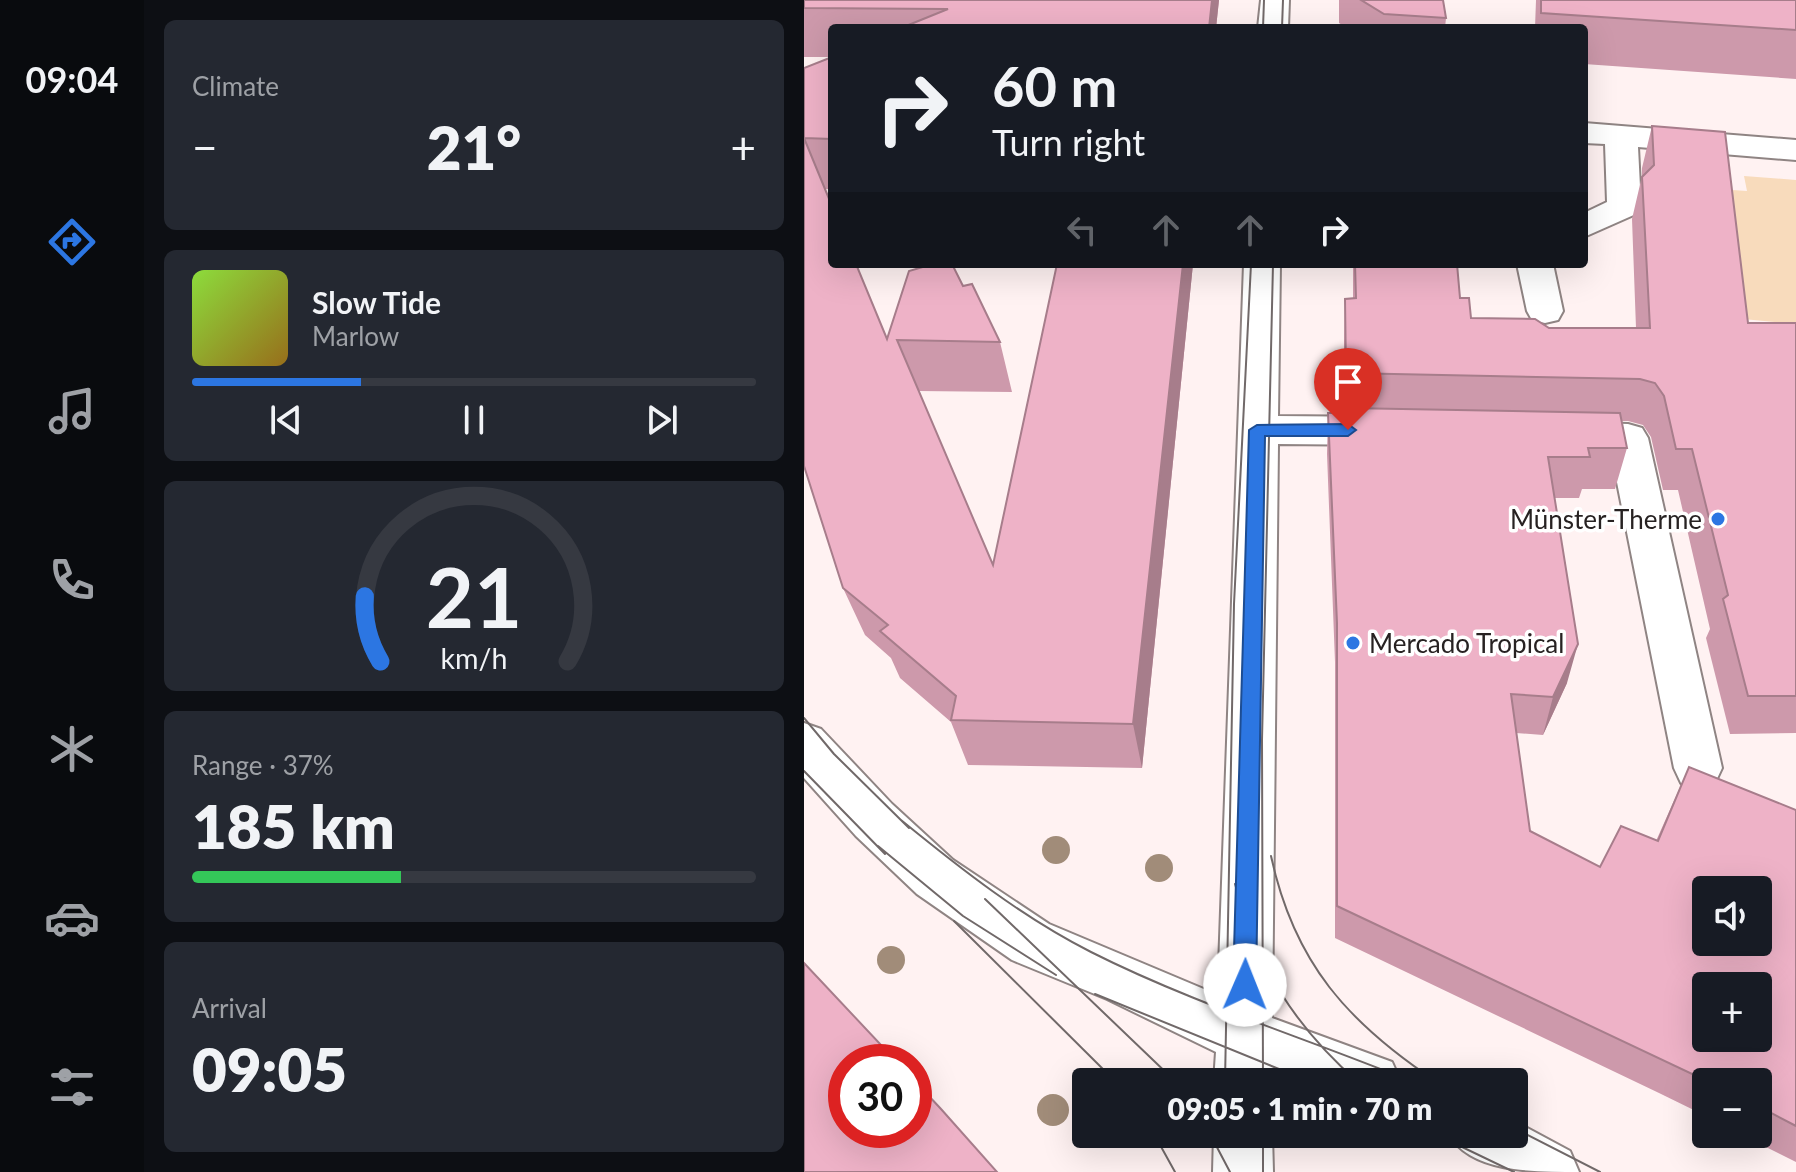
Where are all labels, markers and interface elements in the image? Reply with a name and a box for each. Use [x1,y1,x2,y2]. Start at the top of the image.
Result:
text: 60 m [992,52,1117,119]
icon: right [860,56,964,160]
text: 09:04 [26,57,118,101]
text: Climate [192,70,279,102]
text: 21° [427,111,521,183]
text: Turn right [992,120,1145,164]
text: − [192,121,218,173]
text: + [730,121,756,173]
icon: left [1060,208,1104,252]
icon: ahead [1144,208,1188,252]
icon: ahead [1228,208,1272,252]
icon: right [1312,208,1356,252]
icon: directions [44,214,100,270]
text: Slow Tide [312,284,441,320]
text: Marlow [312,320,399,352]
pin [1314,348,1382,430]
icon: arrive [1326,360,1370,404]
icon: music [44,383,100,439]
icon: previous [264,398,308,442]
icon: pause [452,398,496,442]
icon: next [640,398,684,442]
place label: Münster-Therme [1510,503,1702,535]
marker: Münster-Therme [1709,510,1727,528]
text: 21 [426,546,522,646]
icon: phone [44,552,100,608]
place label: Mercado Tropical [1369,627,1564,659]
marker: Mercado Tropical [1344,634,1362,652]
text: km/h [441,641,507,675]
icon: climate [44,721,100,777]
text: Range · 37% [192,749,334,781]
text: 185 km [192,790,395,862]
map controls [1692,876,1772,1148]
button: sound [1692,876,1772,956]
icon: car [44,890,100,946]
position arrow [1203,943,1287,1027]
button: + [1692,972,1772,1052]
text: Arrival [192,992,267,1024]
text: 09:05 [192,1033,347,1105]
speed limit sign: 30 [828,1044,932,1148]
icon: filters [44,1059,100,1115]
button: − [1692,1068,1772,1148]
text: 09:05 · 1 min · 70 m [1168,1090,1432,1126]

